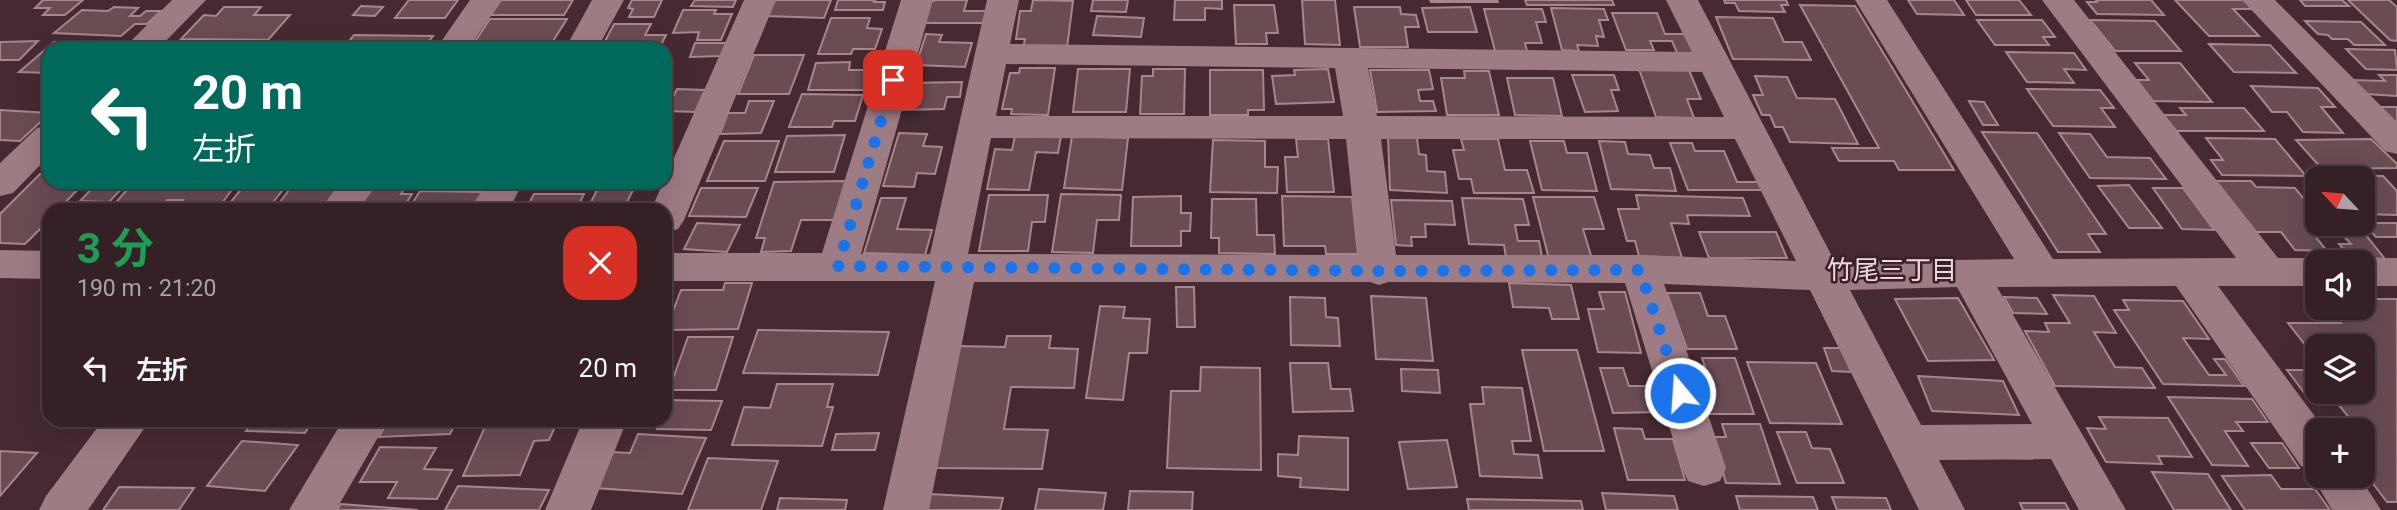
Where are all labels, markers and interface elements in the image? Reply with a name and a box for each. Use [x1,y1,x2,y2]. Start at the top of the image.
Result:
pin [863,50,923,110]
icon: arrive [874,61,912,99]
text: 20 m [192,64,303,121]
icon: left [77,70,168,161]
text: 左折 [192,130,256,168]
north arrow [2305,166,2375,236]
map controls [2305,166,2375,488]
text: 3 分 [77,224,154,273]
button: close [563,226,637,300]
button: sound [2305,250,2375,320]
district label: 竹尾三丁目 [1827,255,1957,285]
text: 190 m · 21:20 [77,275,216,302]
button: layers [2305,334,2375,404]
icon: left [77,349,115,387]
text: 20 m [579,353,637,383]
text: 左折 [136,355,188,385]
position arrow [1643,356,1717,430]
button: + [2305,418,2375,488]

